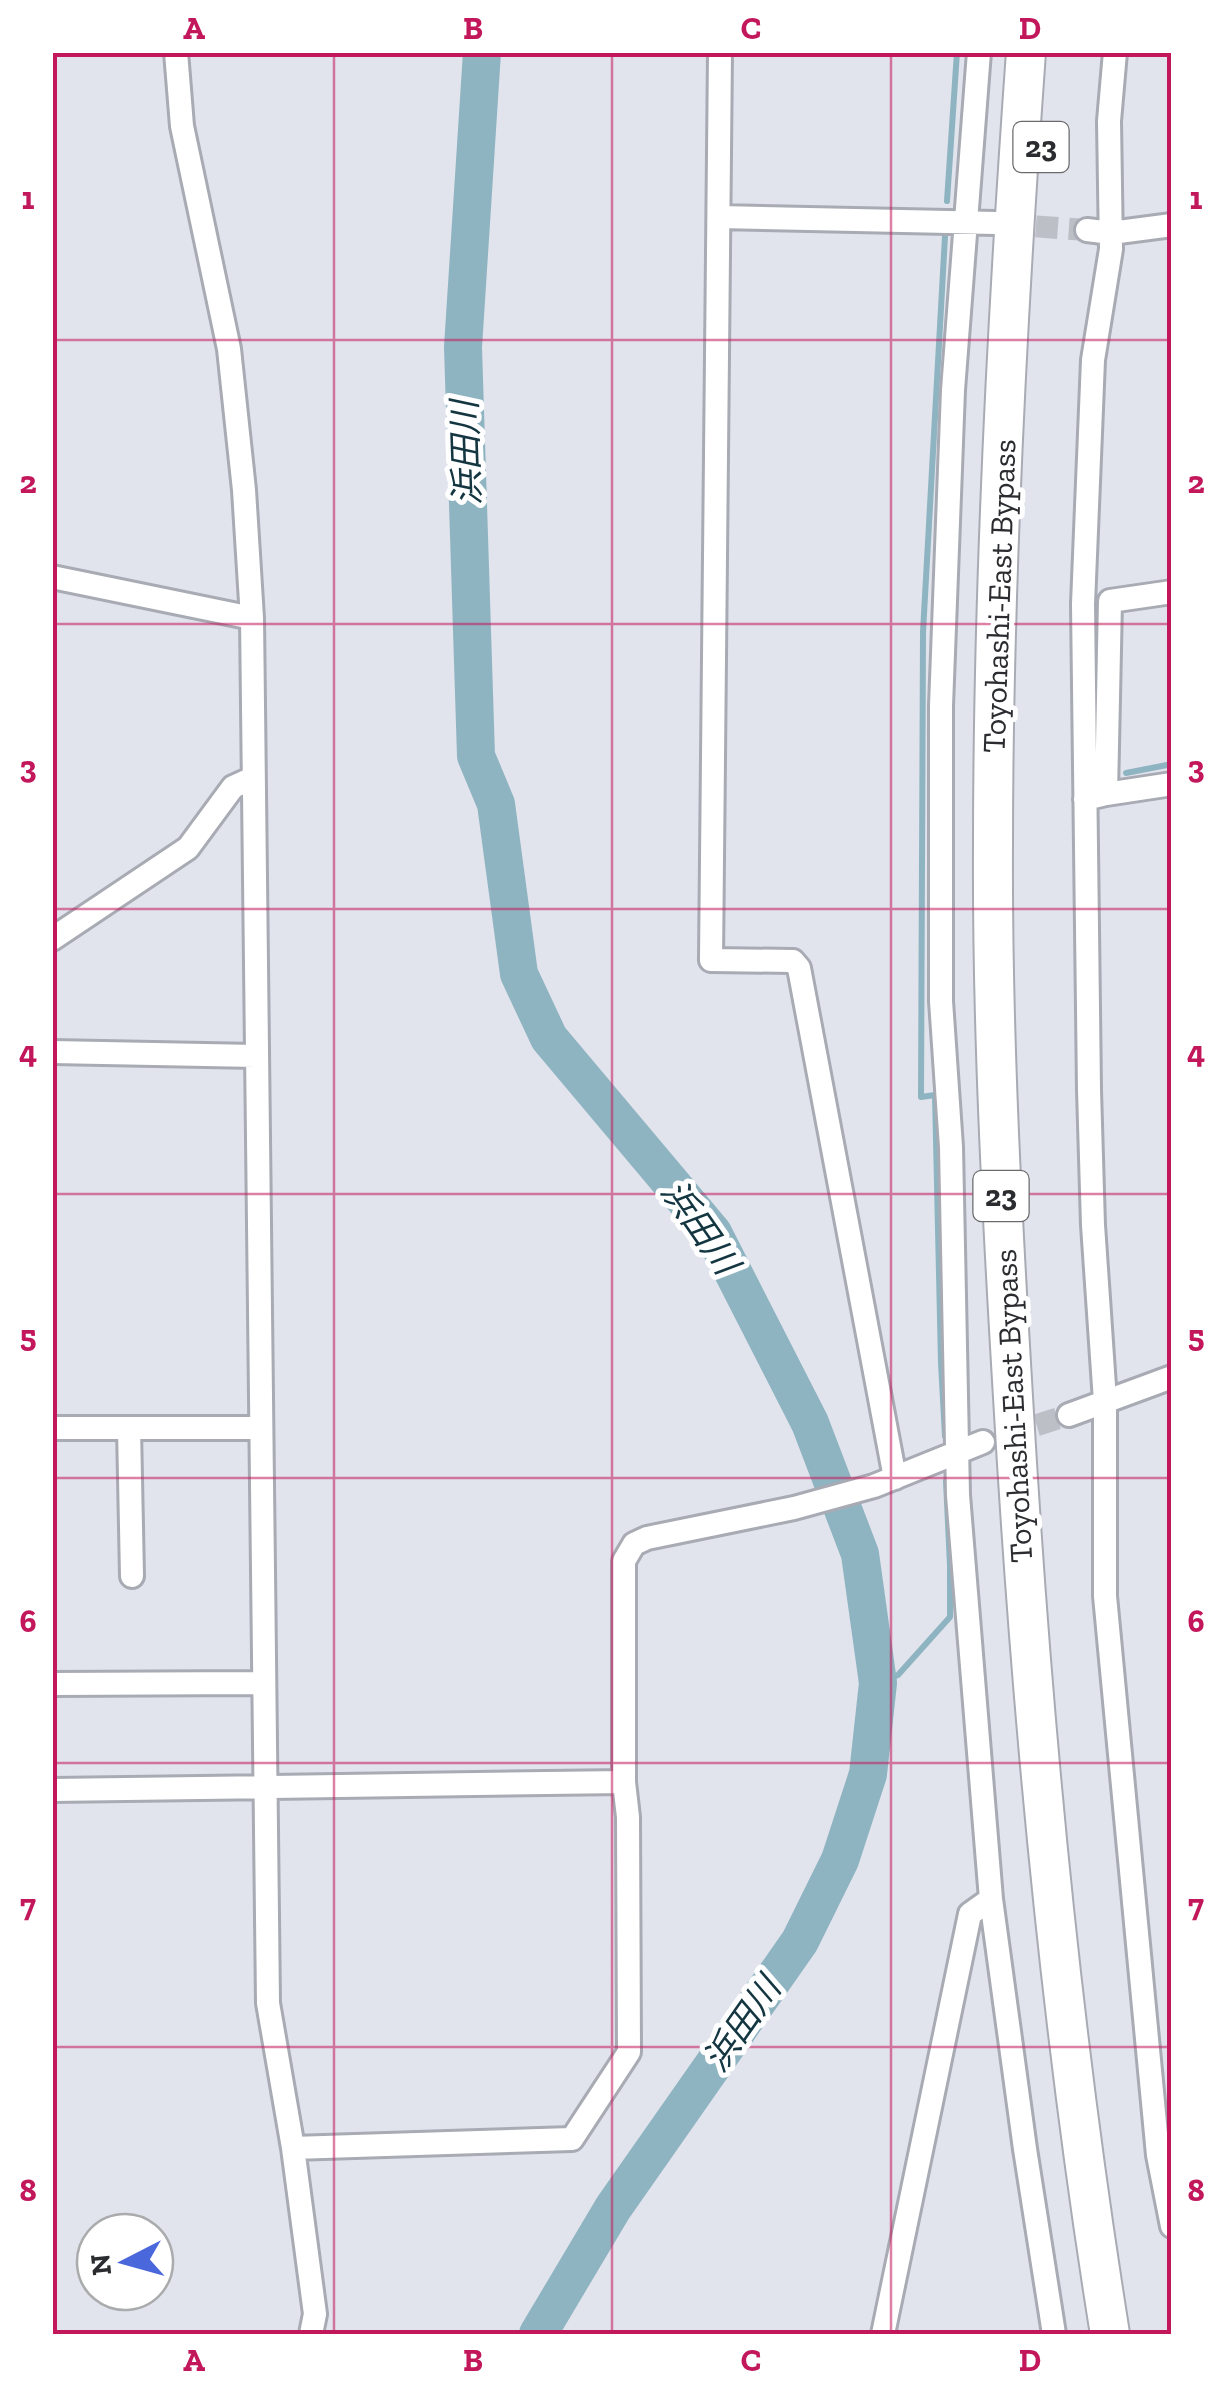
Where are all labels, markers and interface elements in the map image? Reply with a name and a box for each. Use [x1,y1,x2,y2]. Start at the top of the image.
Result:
text: A [183,9,205,47]
text: B [463,9,483,47]
text: C [741,9,761,47]
text: D [1019,9,1041,47]
road number: 23 [1014,122,1068,172]
text: 1 [22,179,35,217]
text: 1 [1190,179,1203,217]
water label: 浜田川 [443,396,489,506]
street label: Toyohashi-East Bypass [975,438,1023,754]
text: 2 [19,463,37,501]
text: 2 [1187,463,1205,501]
text: 3 [19,748,37,786]
text: 3 [1187,748,1205,786]
text: 4 [19,1033,37,1071]
text: 4 [1187,1033,1205,1071]
road number: 23 [974,1171,1028,1221]
water label: 浜田川 [653,1172,750,1285]
street label: Toyohashi-East Bypass [986,1248,1040,1564]
text: 5 [20,1317,36,1355]
text: 5 [1188,1317,1204,1355]
text: 6 [19,1602,37,1640]
text: 6 [1187,1602,1205,1640]
text: 7 [20,1886,36,1924]
text: 7 [1188,1886,1204,1924]
water label: 浜田川 [695,1966,792,2079]
text: 8 [19,2171,37,2209]
text: 8 [1187,2171,1205,2209]
north arrow [75,2212,175,2312]
text: N [83,2252,118,2277]
text: A [183,2341,205,2379]
text: B [463,2341,483,2379]
text: C [741,2341,761,2379]
text: D [1019,2341,1041,2379]

